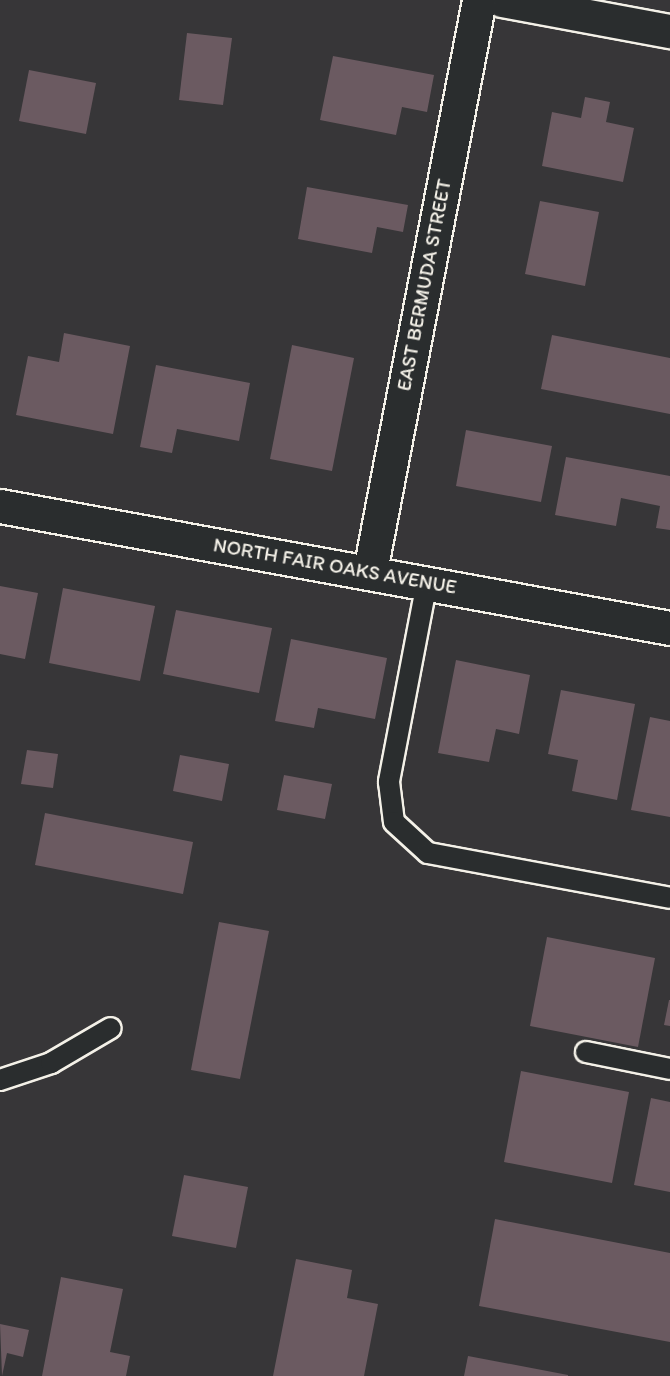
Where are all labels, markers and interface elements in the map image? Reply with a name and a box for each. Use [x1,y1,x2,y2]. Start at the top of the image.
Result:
street label: EAST BERMUDA STREET [392,177,456,393]
street label: NORTH FAIR OAKS AVENUE [213,533,457,599]

